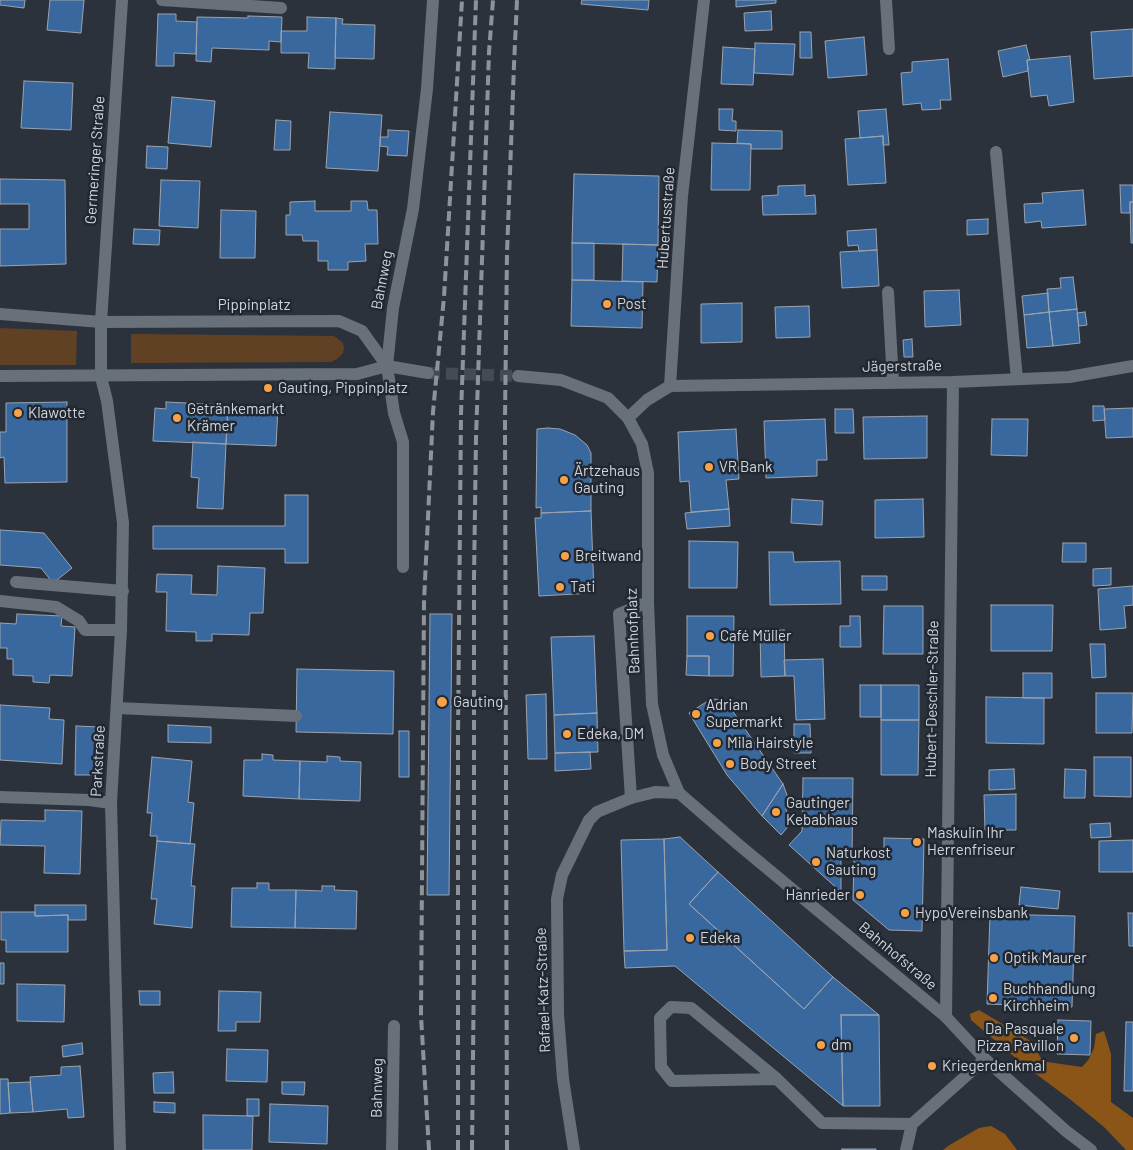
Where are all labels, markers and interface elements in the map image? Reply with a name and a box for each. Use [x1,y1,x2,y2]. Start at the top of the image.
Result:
street label: Germeringer Straße [82,95,108,225]
street label: Hubertusstraße [653,166,679,270]
street label: Bahnweg [367,249,397,311]
place label: Post [617,295,646,313]
street label: Pippinplatz [218,296,290,314]
marker: Post [601,298,613,310]
street label: Jägerstraße [862,356,942,376]
place label: Gauting, Pippinplatz [278,379,408,397]
marker: Gauting, Pippinplatz [262,382,274,394]
place label: Getränkemarkt Krämer [187,400,284,435]
place label: Klawotte [28,404,86,422]
marker: Klawotte [12,407,24,419]
marker: Getränkemarkt Krämer [171,412,183,424]
place label: VR Bank [719,458,773,476]
marker: VR Bank [703,461,715,473]
place label: Ärtzehaus Gauting [574,462,640,497]
marker: Ärtzehaus Gauting [558,474,570,486]
place label: Breitwand [575,547,642,565]
marker: Breitwand [559,550,571,562]
place label: Tati [570,578,595,596]
marker: Tati [554,581,566,593]
street label: Bahnhofplatz [623,588,643,674]
street label: Hubert-Deschler-Straße [922,620,942,778]
place label: Café Müller [720,627,791,645]
marker: Café Müller [704,630,716,642]
place label: Gauting [453,693,503,711]
marker: Gauting [435,695,449,709]
place label: Adrian Supermarkt [706,696,783,731]
marker: Adrian Supermarkt [690,708,702,720]
street label: Parkstraße [87,725,109,797]
place label: Edeka, DM [577,725,644,743]
marker: Edeka, DM [561,728,573,740]
place label: Mila Hairstyle [727,734,813,752]
marker: Mila Hairstyle [711,737,723,749]
place label: Body Street [740,755,817,773]
marker: Body Street [724,758,736,770]
place label: Gautinger Kebabhaus [786,794,858,829]
marker: Gautinger Kebabhaus [770,806,782,818]
place label: Maskulin Ihr Herrenfriseur [927,824,1015,859]
marker: Maskulin Ihr Herrenfriseur [911,836,923,848]
place label: Naturkost Gauting [826,844,891,879]
marker: Naturkost Gauting [810,856,822,868]
place label: Hanrieder [786,886,850,904]
marker: Hanrieder [854,889,866,901]
place label: HypoVereinsbank [915,904,1028,922]
marker: HypoVereinsbank [899,907,911,919]
street label: Bahnhofstraße [855,918,941,994]
street label: Rafael-Katz-Straße [532,927,554,1053]
place label: Edeka [700,929,740,947]
marker: Edeka [684,932,696,944]
place label: Optik Maurer [1004,949,1087,967]
marker: Optik Maurer [988,952,1000,964]
place label: Buchhandlung Kirchheim [1003,980,1096,1015]
marker: Buchhandlung Kirchheim [987,992,999,1004]
place label: Da Pasquale Pizza Pavillon [977,1020,1064,1055]
marker: Da Pasquale Pizza Pavillon [1068,1032,1080,1044]
place label: dm [831,1036,852,1054]
marker: dm [815,1039,827,1051]
place label: Kriegerdenkmal [942,1057,1045,1075]
street label: Bahnweg [367,1058,387,1118]
marker: Kriegerdenkmal [926,1060,938,1072]

